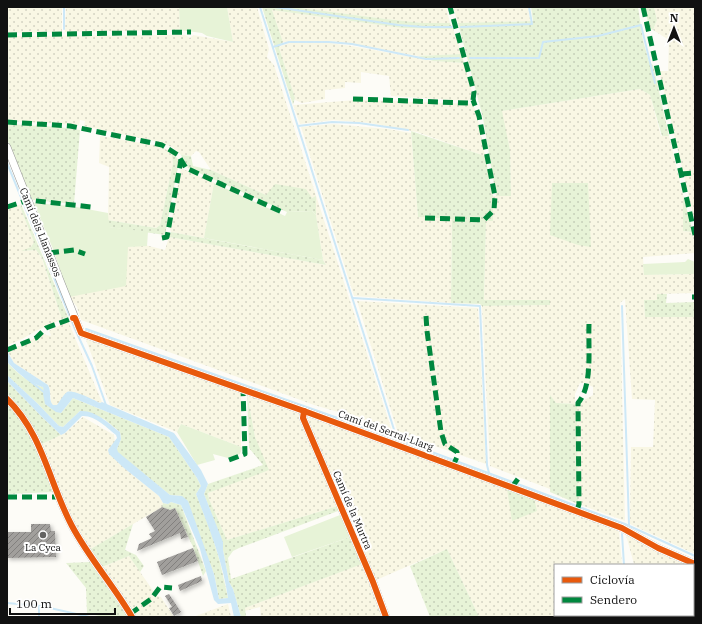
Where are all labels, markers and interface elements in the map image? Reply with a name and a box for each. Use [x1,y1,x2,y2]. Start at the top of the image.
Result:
north arrow [654,8,694,48]
text: N [670,11,679,25]
street label: Camí dels Llanassos [17,186,64,279]
street label: Camí del Serral-Llarg [336,407,436,454]
street label: Camí de la Murtra [330,469,375,552]
marker: La Cyca [38,530,48,540]
place label: La Cyca [25,541,62,554]
legend [554,564,694,616]
text: Ciclovía [590,572,635,587]
scale bar [10,590,115,616]
text: Sendero [590,592,637,607]
text: 100 m [16,596,52,611]

